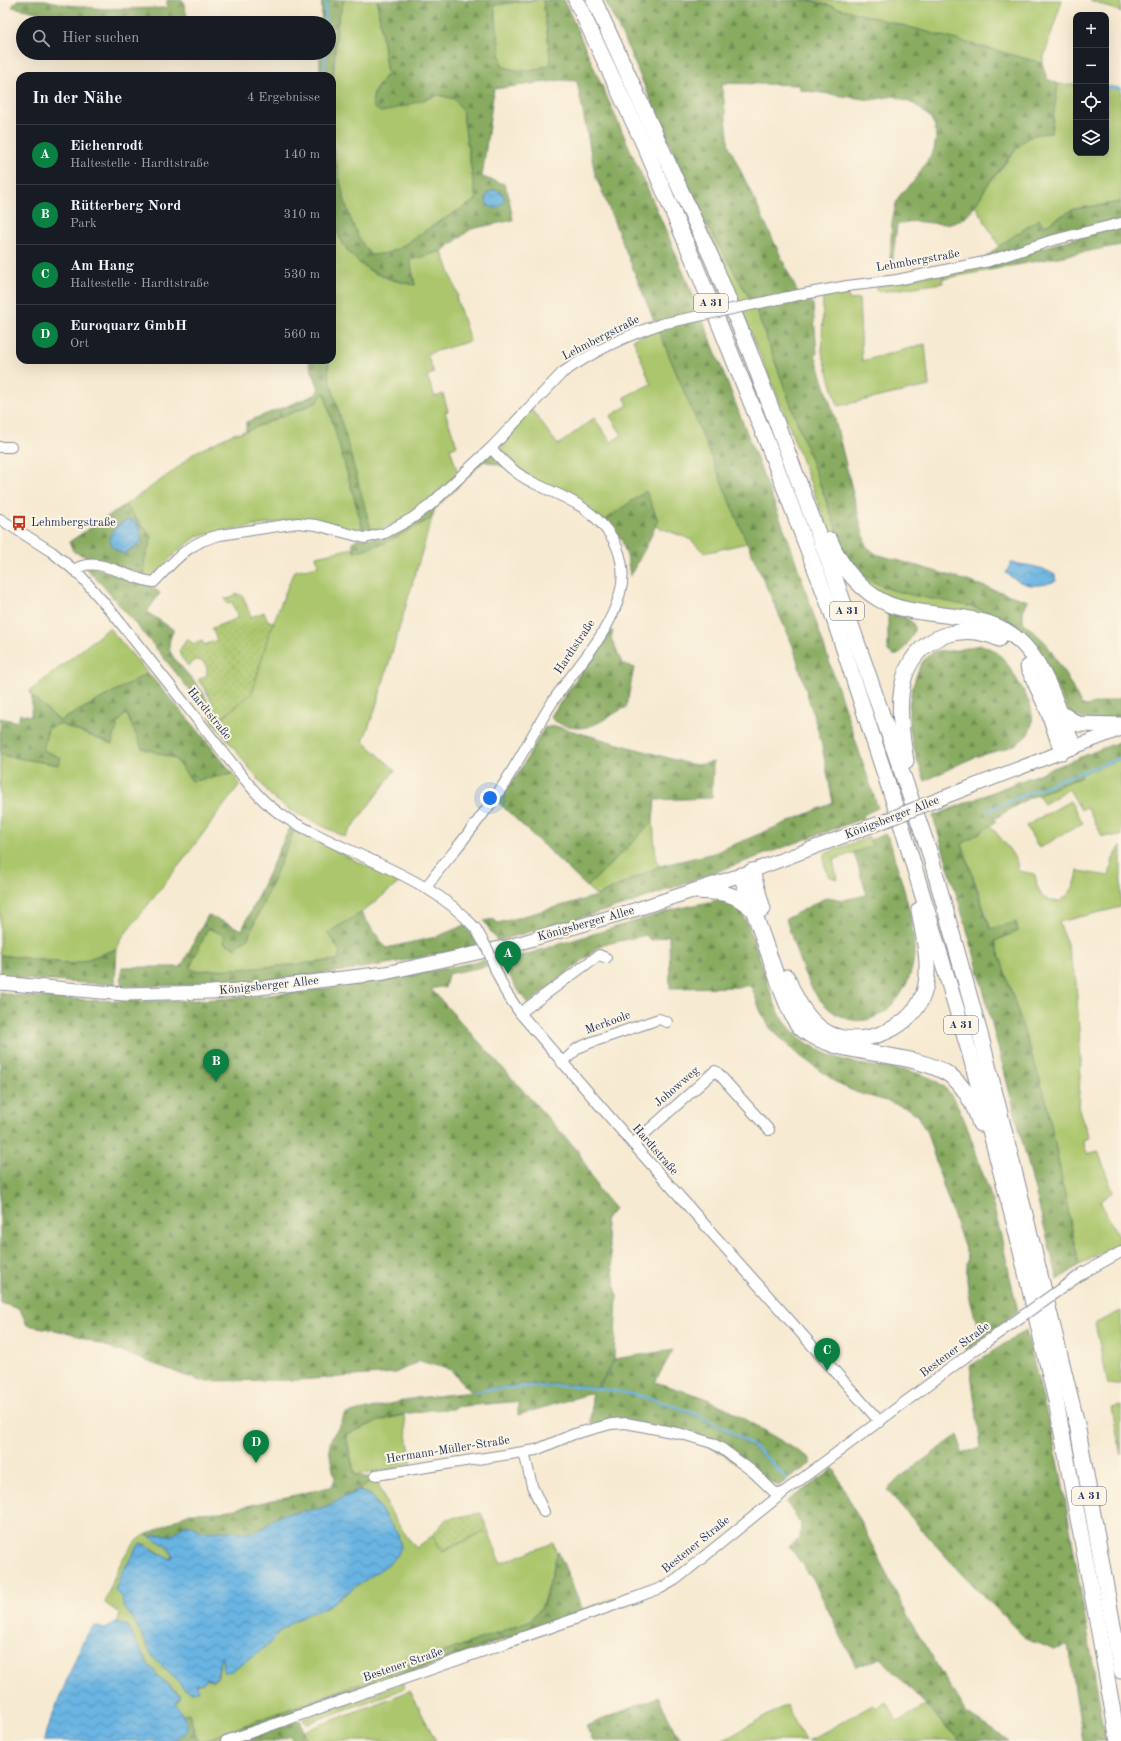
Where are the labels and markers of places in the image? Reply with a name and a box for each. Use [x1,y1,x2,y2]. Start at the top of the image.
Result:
bus stop icon: Lehmbergstraße [10,514,28,532]
place label: Lehmbergstraße [31,517,116,529]
pin: A [495,941,521,974]
pin: B [203,1049,229,1082]
pin: C [814,1338,840,1371]
pin: D [243,1430,269,1463]

